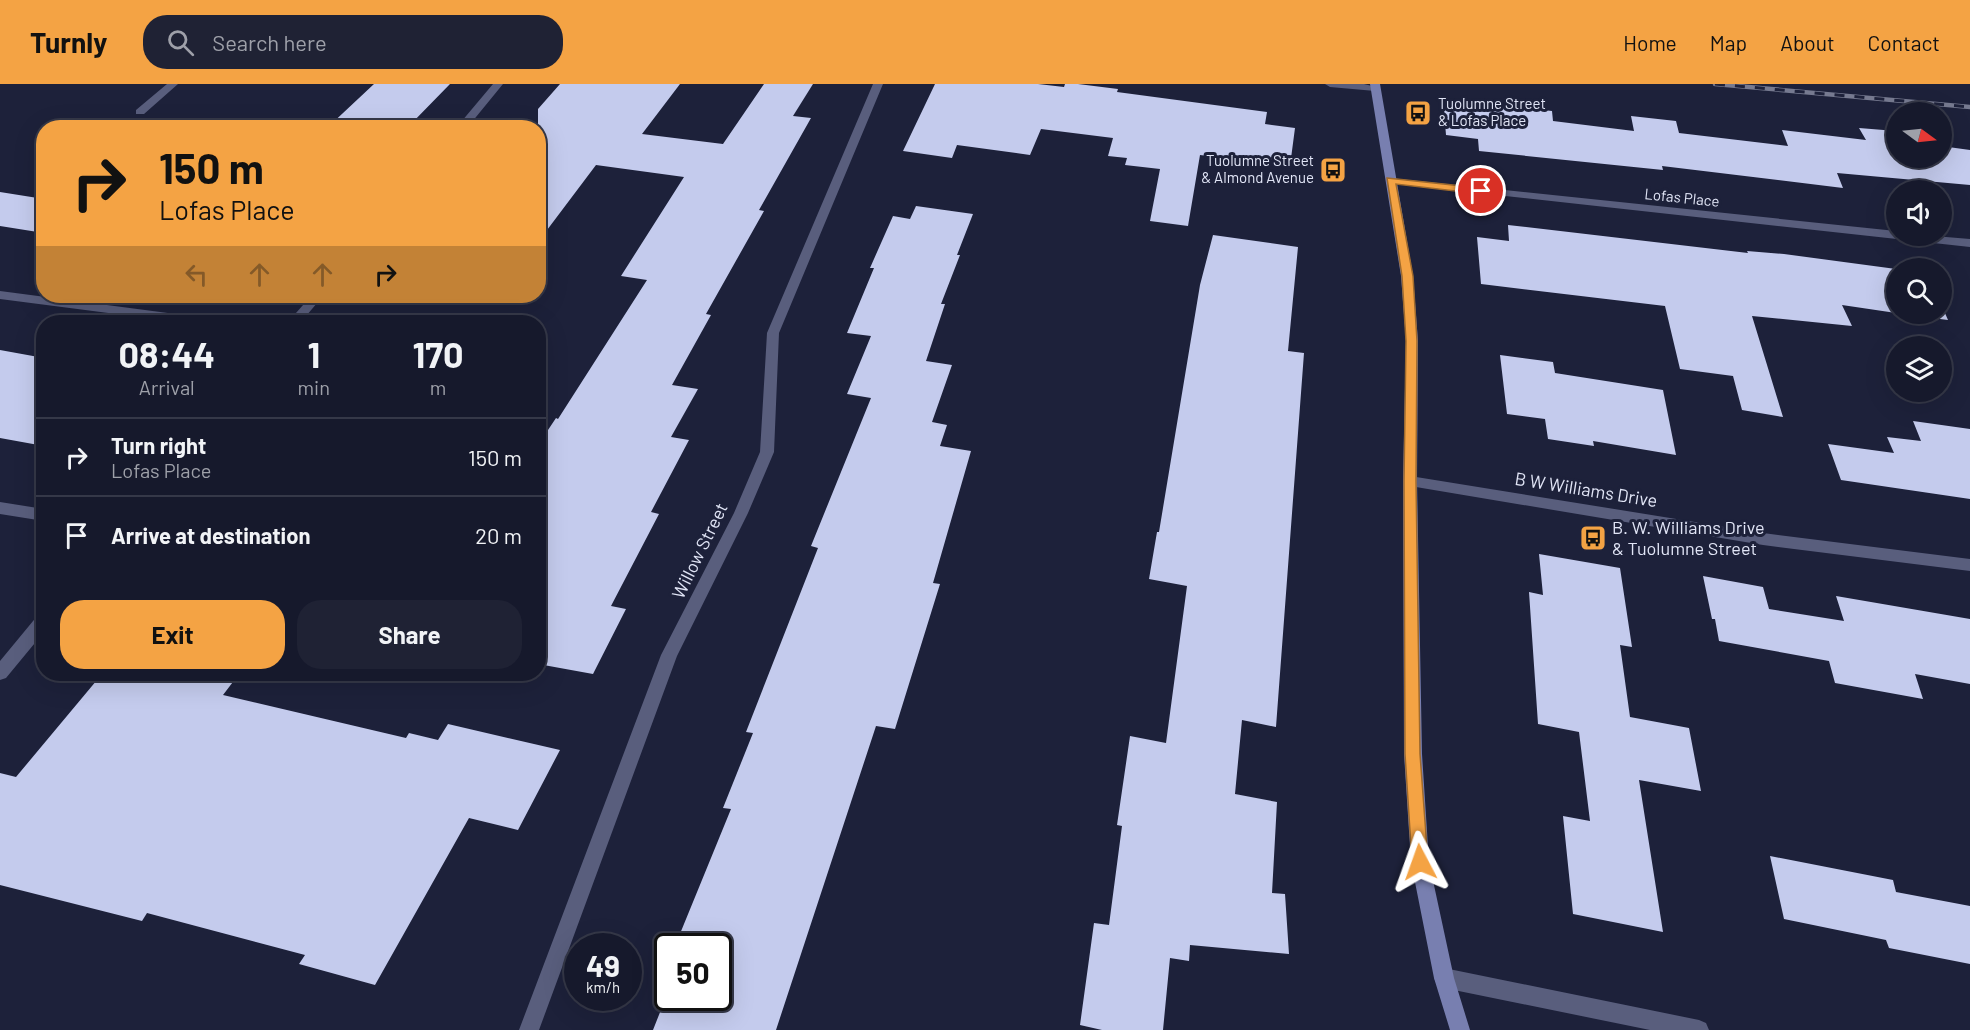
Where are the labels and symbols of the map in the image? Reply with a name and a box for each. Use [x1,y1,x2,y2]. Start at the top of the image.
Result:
place label: Tuolumne Street & Lofas Place [1438,94,1546,129]
bus stop icon: Tuolumne Street & Lofas Place [1403,98,1433,128]
north arrow [1886,102,1952,168]
place label: Tuolumne Street & Almond Avenue [1201,151,1314,186]
bus stop icon: Tuolumne Street & Almond Avenue [1318,155,1348,185]
pin [1455,165,1506,216]
street label: Lofas Place [1644,184,1720,210]
street label: B W Williams Drive [1513,467,1659,511]
street label: Willow Street [666,499,732,602]
place label: B. W. Williams Drive & Tuolumne Street [1612,516,1765,559]
bus stop icon: B. W. Williams Drive & Tuolumne Street [1578,523,1608,553]
position arrow [1388,830,1452,894]
speed limit sign: 50 [654,933,732,1011]

